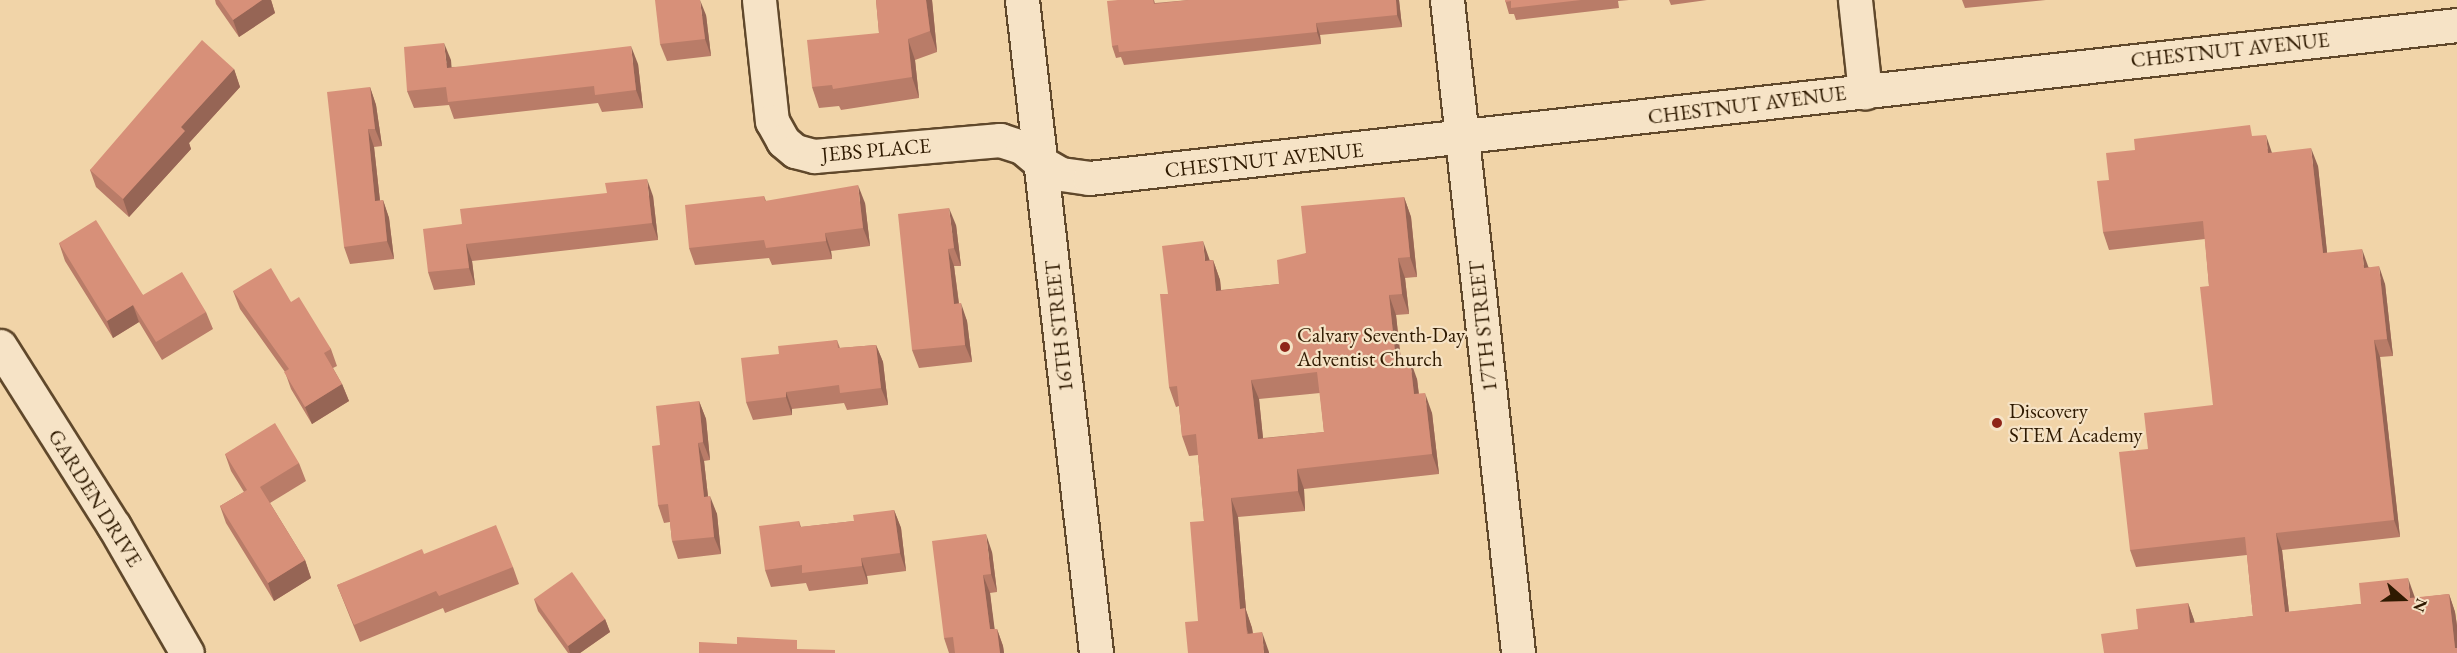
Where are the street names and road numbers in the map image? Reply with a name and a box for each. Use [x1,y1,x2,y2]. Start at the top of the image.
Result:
street label: CHESTNUT AVENUE [2129,27,2331,73]
street label: CHESTNUT AVENUE [1646,80,1848,130]
street label: JEBS PLACE [820,133,932,167]
street label: CHESTNUT AVENUE [1163,137,1365,183]
street label: 16TH STREET [1040,259,1078,393]
street label: 17TH STREET [1464,259,1502,393]
street label: GARDEN DRIVE [43,425,147,571]

